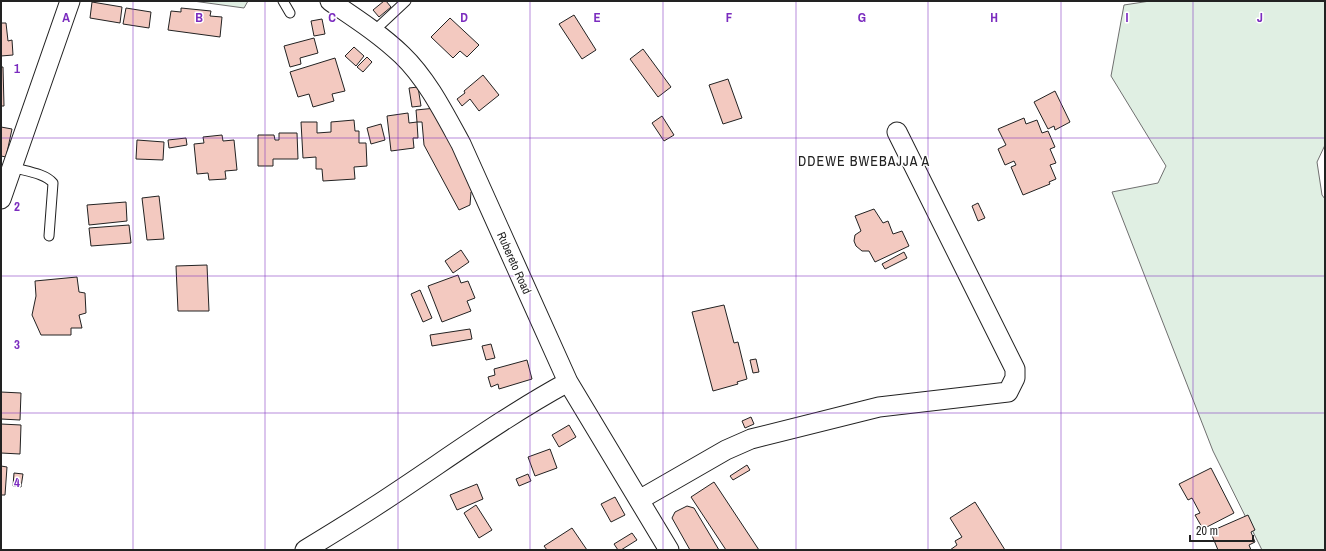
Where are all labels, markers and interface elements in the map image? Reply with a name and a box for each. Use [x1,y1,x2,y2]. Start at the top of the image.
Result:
text: A [62,9,70,26]
text: B [195,9,203,26]
text: C [328,9,336,26]
text: D [460,9,468,26]
text: E [593,9,601,26]
text: F [726,9,733,26]
text: G [858,9,866,26]
text: H [990,9,998,26]
text: I [1126,9,1129,26]
text: J [1257,9,1263,26]
text: 1 [14,60,20,77]
district label: DDEWE BWEBAJJA A [798,152,930,170]
text: 2 [14,198,20,215]
street label: Rubereto Road [493,229,535,297]
text: 3 [14,336,20,353]
text: 4 [14,474,20,491]
scale bar [1190,517,1253,543]
text: 20 m [1196,523,1218,539]

